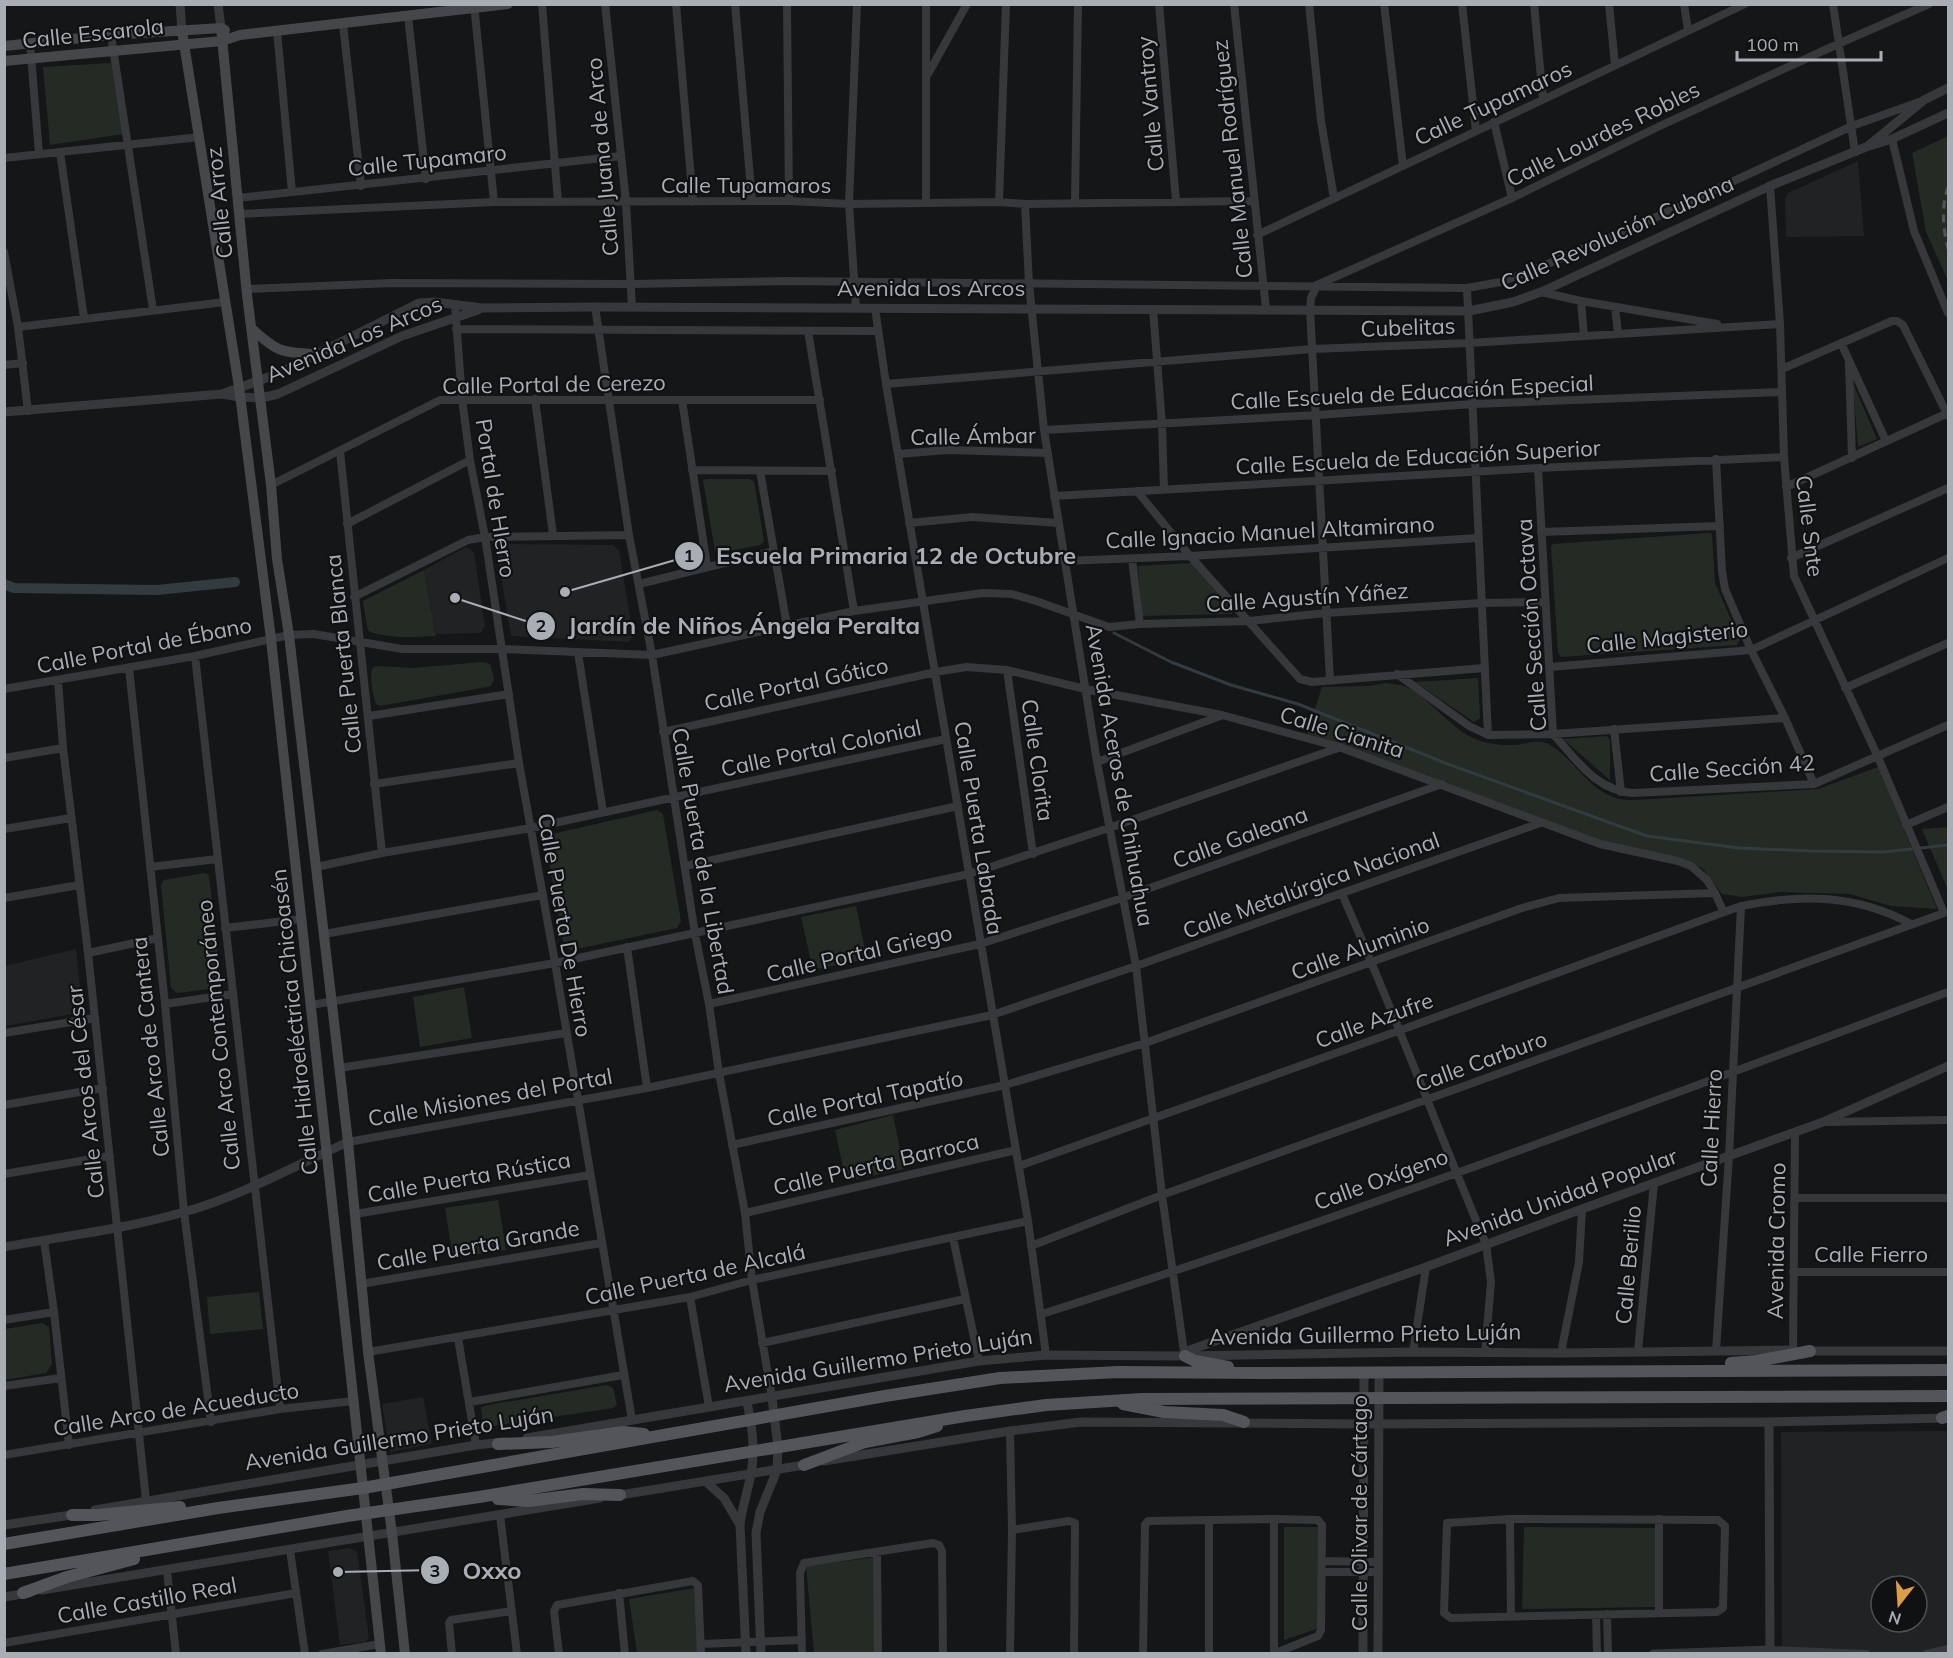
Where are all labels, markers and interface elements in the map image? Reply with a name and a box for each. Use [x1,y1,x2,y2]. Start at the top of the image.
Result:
street label: Calle Escarola [21,12,165,54]
scale bar [1737,24,1881,62]
text: 100 m [1746,33,1799,56]
street label: Calle Vantroy [1130,35,1170,173]
street label: Calle Manuel Rodríguez [1206,38,1258,280]
street label: Calle Tupamaros [1410,54,1576,152]
street label: Calle Juana de Arco [579,57,625,257]
street label: Calle Lourdes Robles [1502,75,1704,193]
street label: Calle Tupamaro [346,138,508,182]
street label: Calle Arroz [199,146,239,260]
street label: Calle Revolución Cubana [1496,169,1738,297]
street label: Calle Tupamaros [661,171,831,199]
street label: Avenida Los Arcos [837,274,1025,302]
street label: Avenida Los Arcos [262,289,446,389]
street label: Cubelitas [1360,311,1456,343]
street label: Calle Portal de Cerezo [442,368,666,400]
street label: Calle Escuela de Educación Especial [1230,368,1594,416]
street label: Portal de HIerro [470,416,522,580]
street label: Calle Ámbar [910,421,1036,451]
street label: Calle Escuela de Educación Superior [1235,433,1601,481]
street label: Calle Snte [1790,474,1830,578]
street label: Calle Ignacio Manuel Altamirano [1105,509,1435,555]
street label: Calle Sección Octava [1510,518,1552,732]
callout: Escuela Primaria 12 de Octubre [674,535,1088,577]
text: Escuela Primaria 12 de Octubre [716,540,1076,570]
text: 1 [684,544,694,567]
street label: Calle Puerta Blanca [319,553,367,755]
street label: Calle Agustín Yáñez [1205,576,1409,618]
callout: Jardín de Niños Ángela Peralta [526,605,933,647]
street label: Calle Portal de Ébano [34,610,254,680]
text: Jardín de Niños Ángela Peralta [568,610,920,640]
text: 2 [536,614,546,637]
street label: Calle Magisterio [1585,615,1749,659]
street label: Avenida Aceros de Chihuahua [1080,622,1160,928]
street label: Calle Portal Gótico [701,651,891,717]
street label: Calle Clorita [1016,697,1060,823]
street label: Calle Cianita [1276,700,1408,764]
street label: Calle Portal Colonial [718,713,924,783]
street label: Calle Puerta Labrada [948,719,1010,937]
street label: Calle Puerta de la Libertad [666,725,740,997]
street label: Calle Sección 42 [1648,748,1816,788]
street label: Calle Galeana [1169,800,1311,874]
street label: Calle Puerta De Hierro [532,811,598,1039]
street label: Calle Metalúrgica Nacional [1179,825,1443,945]
street label: Calle Hidroeléctrica Chicoasén [264,867,324,1177]
street label: Calle Arco Contemporáneo [190,898,246,1172]
street label: Calle Aluminio [1287,910,1433,986]
street label: Calle Portal Griego [763,918,955,988]
street label: Calle Arco de Cantera [125,935,175,1159]
street label: Calle Arcos del César [60,984,110,1200]
street label: Calle Azufre [1311,986,1437,1054]
street label: Calle Carburo [1411,1024,1551,1098]
street label: Calle Misiones del Portal [366,1062,614,1132]
street label: Calle Portal Tapatío [764,1064,966,1132]
street label: Calle Hierro [1694,1068,1728,1188]
street label: Calle Puerta Barroca [770,1127,982,1201]
street label: Calle Oxígeno [1310,1142,1452,1216]
street label: Avenida Unidad Popular [1439,1142,1681,1252]
street label: Calle Puerta Rústica [365,1145,573,1209]
street label: Avenida Cromo [1761,1162,1791,1320]
street label: Calle Berilio [1609,1204,1647,1326]
street label: Calle Puerta Grande [374,1213,582,1277]
street label: Calle Puerta de Alcalá [582,1237,808,1311]
street label: Calle Fierro [1814,1240,1928,1268]
street label: Avenida Guillermo Prieto Luján [1209,1317,1521,1351]
street label: Avenida Guillermo Prieto Luján [722,1322,1034,1398]
street label: Calle Arco de Acueducto [51,1376,301,1442]
street label: Calle Olivar de Cártago [1345,1395,1373,1631]
street label: Avenida Guillermo Prieto Luján [243,1400,555,1476]
callout: Oxxo [420,1549,533,1591]
text: Oxxo [462,1555,522,1585]
text: 3 [430,1559,440,1582]
street label: Calle Castillo Real [55,1570,239,1630]
north arrow [1869,1574,1929,1634]
text: N [1886,1607,1903,1630]

